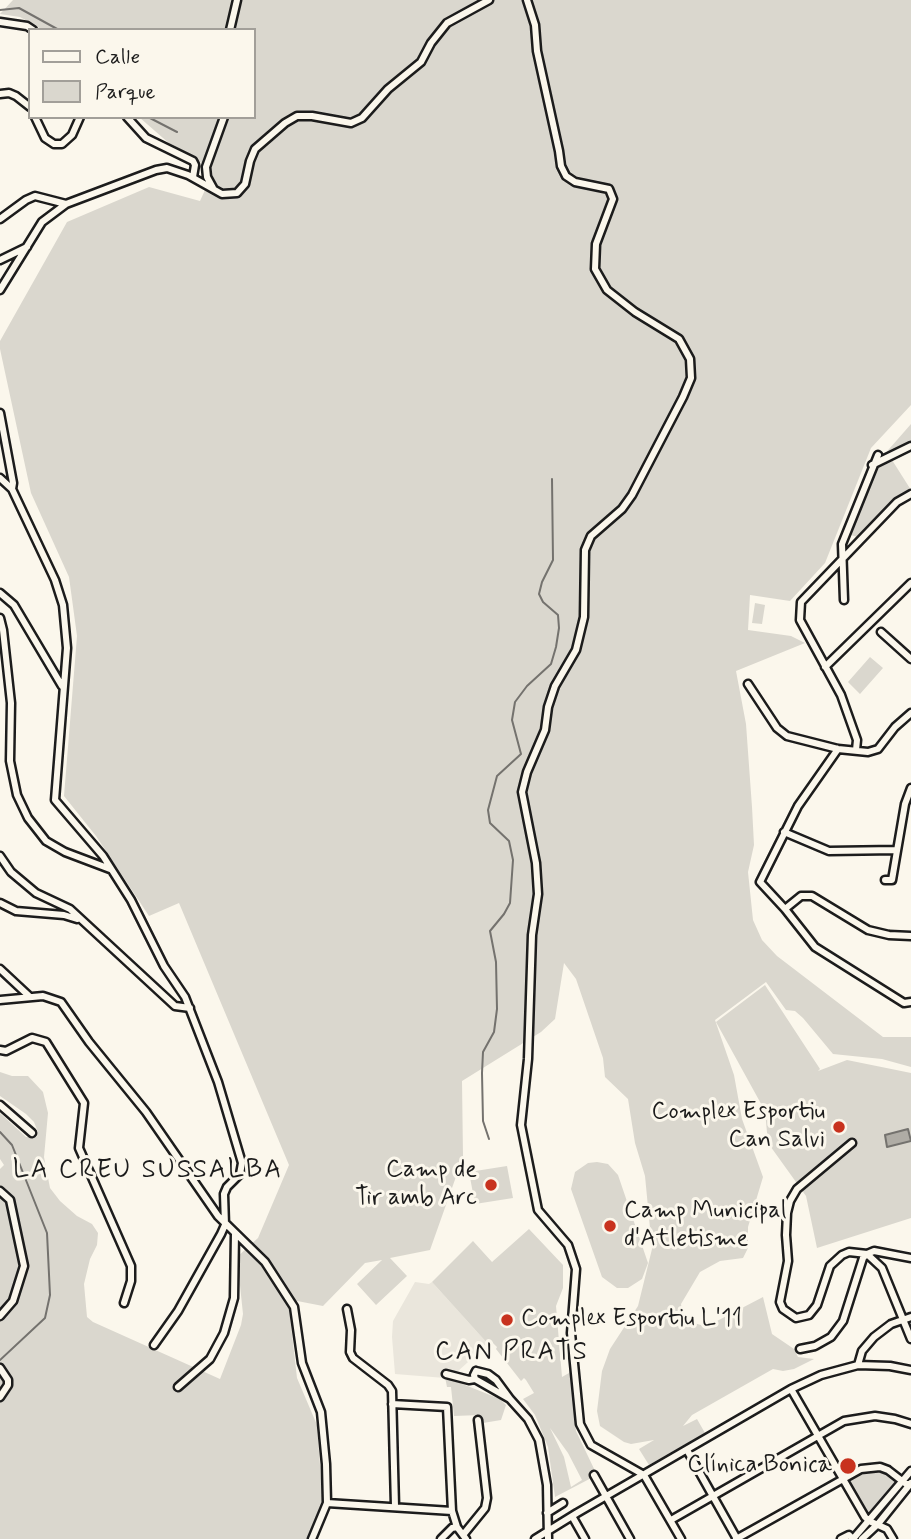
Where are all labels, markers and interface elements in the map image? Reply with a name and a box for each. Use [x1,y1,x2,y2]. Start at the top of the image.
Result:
legend [28,28,256,119]
text: Calle [95,43,140,71]
text: Parque [95,78,155,106]
place label: Complex Esportiu Can Salvi [651,1099,825,1155]
marker: Complex Esportiu Can Salvi [831,1119,847,1135]
district label: LA CREU SUSSALBA [16,1156,280,1188]
place label: Camp de Tir amb Arc [355,1157,477,1213]
marker: Camp de Tir amb Arc [483,1177,499,1193]
place label: Camp Municipal d'Atletisme [624,1198,787,1254]
marker: Camp Municipal d'Atletisme [602,1218,618,1234]
place label: Complex Esportiu L'11 [521,1306,742,1334]
marker: Complex Esportiu L'11 [499,1312,515,1328]
district label: CAN PRATS [435,1338,589,1370]
place label: Clínica Bonica [687,1452,832,1480]
marker: Clínica Bonica [838,1456,858,1476]

